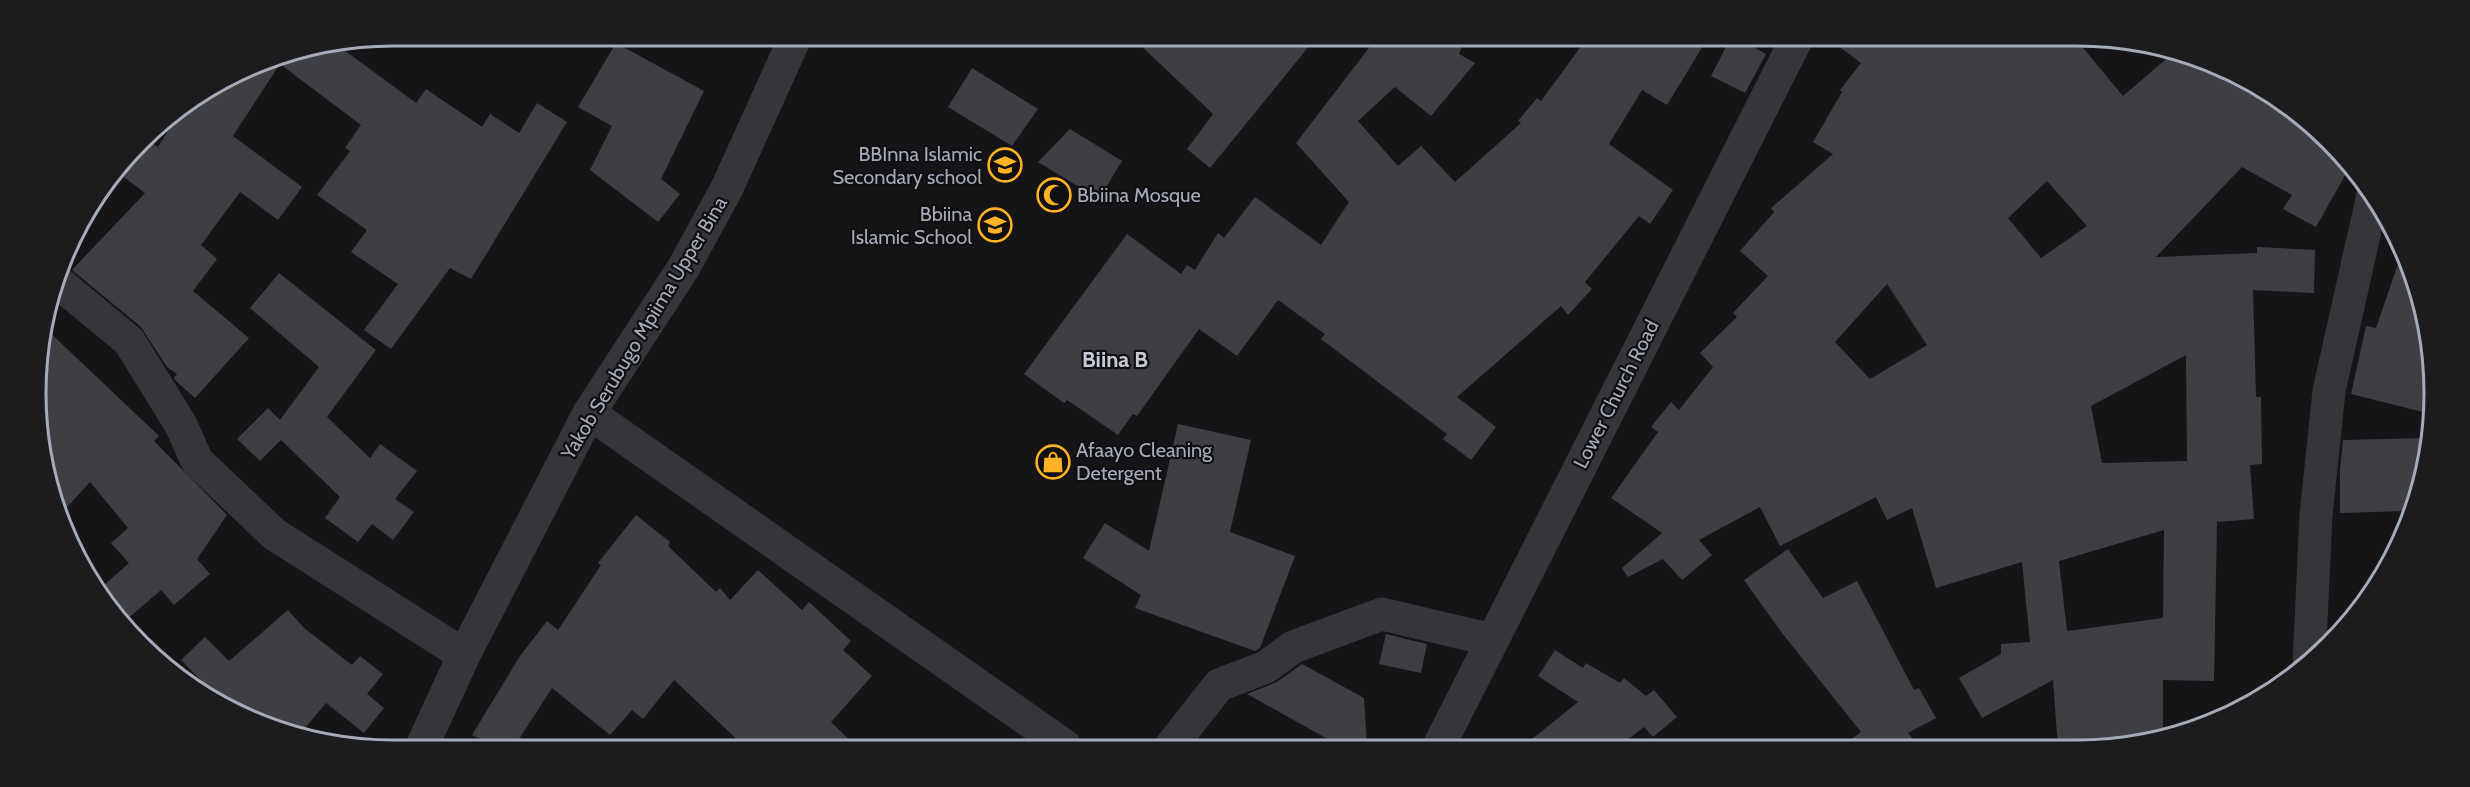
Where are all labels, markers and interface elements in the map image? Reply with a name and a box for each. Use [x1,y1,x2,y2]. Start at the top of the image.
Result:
place label: BBInna Islamic Secondary school [832,142,982,189]
school or university icon: BBInna Islamic Secondary school [987,147,1023,183]
mosque icon: Bbiina Mosque [1036,177,1072,213]
place label: Bbiina Mosque [1077,183,1201,207]
street label: Yakob Serubugo Mpiima Upper Bina [555,192,732,465]
place label: Bbiina Islamic School [851,202,972,249]
school or university icon: Bbiina Islamic School [977,207,1013,243]
street label: Lower Church Road [1568,316,1664,472]
district label: Biina B [1082,346,1148,373]
place label: Afaayo Cleaning Detergent [1076,438,1213,485]
shop icon: Afaayo Cleaning Detergent [1035,444,1071,480]

